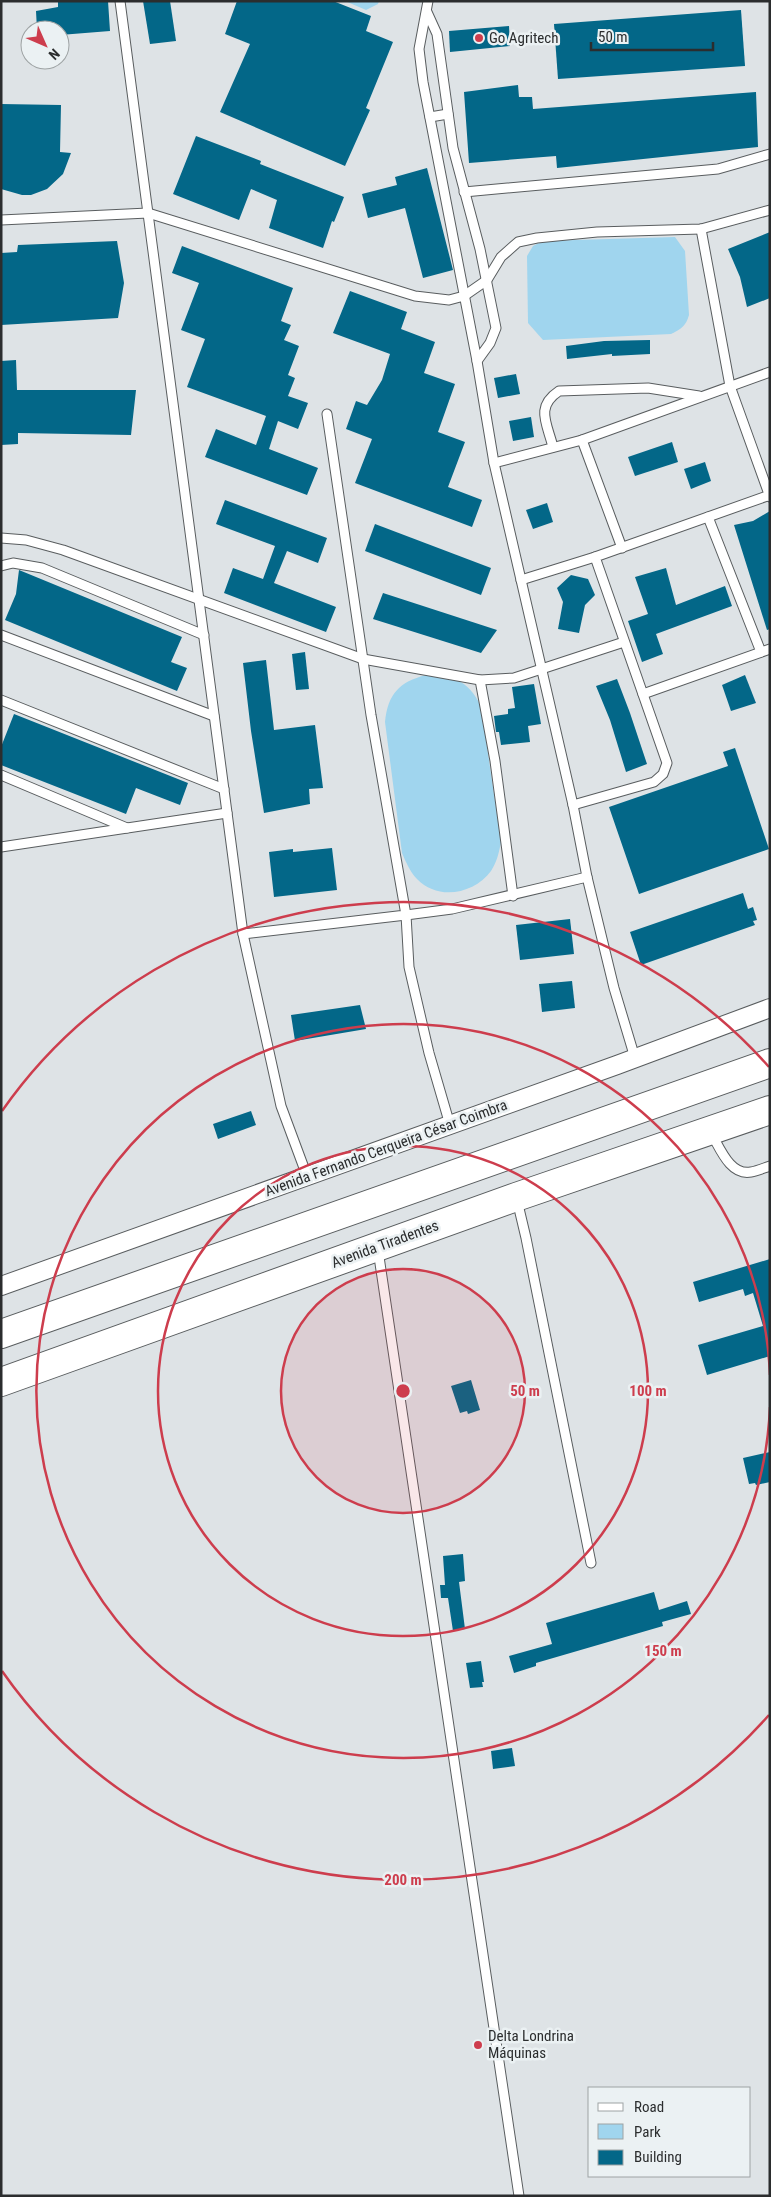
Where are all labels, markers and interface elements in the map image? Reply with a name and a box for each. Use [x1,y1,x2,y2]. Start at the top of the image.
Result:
north arrow [20,20,70,70]
scale bar [591,20,714,52]
text: 50 m [598,28,628,46]
place label: Go Agritech [489,29,559,47]
marker: Go Agritech [473,32,485,44]
text: N [46,46,63,63]
street label: Avenida Fernando Cerqueira César Coimbra [262,1096,510,1200]
street label: Avenida Tiradentes [329,1216,441,1272]
centre of rings [394,1382,412,1400]
text: 50 m [510,1382,540,1400]
text: 100 m [629,1382,667,1400]
text: 150 m [644,1642,682,1660]
text: 200 m [384,1871,422,1889]
place label: Delta Londrina Máquinas [488,2027,574,2062]
marker: Delta Londrina Máquinas [472,2039,484,2051]
legend [588,2087,751,2177]
text: Road [634,2098,664,2116]
text: Park [634,2123,661,2141]
text: Building [634,2148,682,2166]

